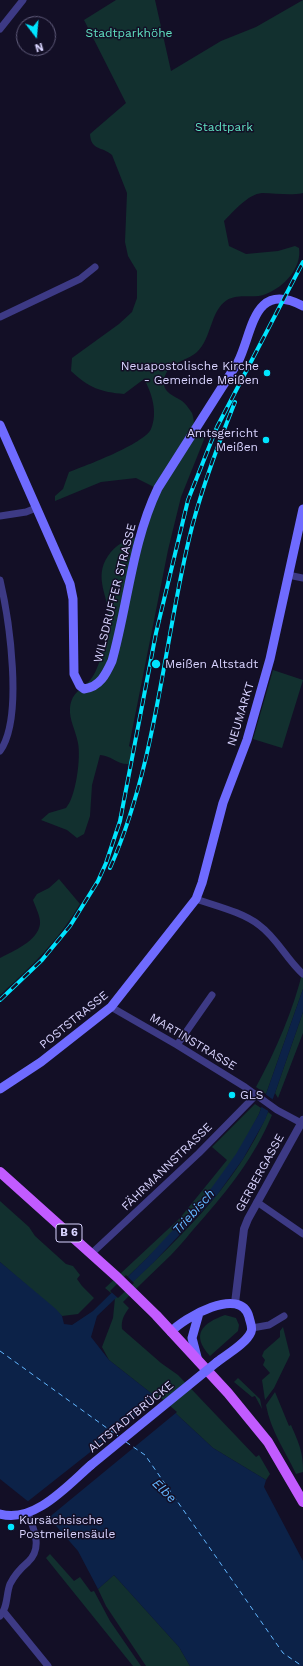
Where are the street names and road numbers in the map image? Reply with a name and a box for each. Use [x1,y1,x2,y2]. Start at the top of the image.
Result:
street label: WILSDRUFFER STRASSE [91,522,139,664]
street label: NEUMARKT [224,680,258,748]
street label: POSTSTRASSE [37,988,111,1052]
street label: MARTINSTRASSE [147,1010,239,1074]
street label: FÄHRMANNSTRASSE [119,1120,215,1214]
street label: GERBERGASSE [233,1131,287,1215]
road number: B 6 [56,1224,82,1242]
street label: ALTSTADTBRÜCKE [85,1378,177,1456]

